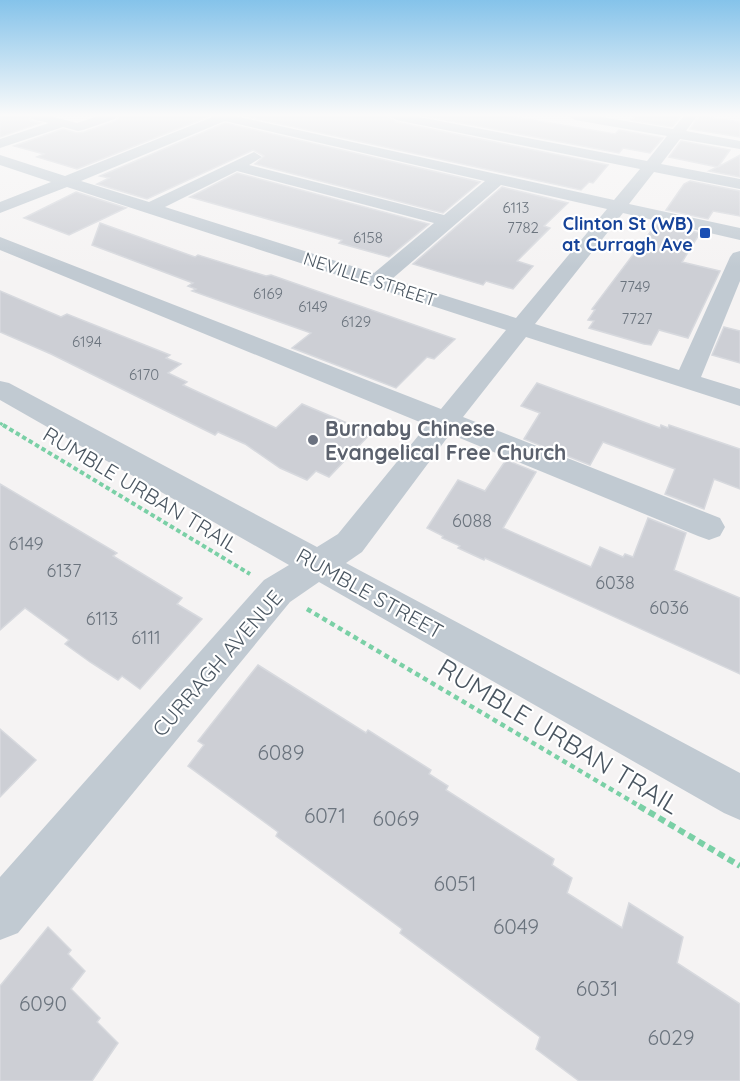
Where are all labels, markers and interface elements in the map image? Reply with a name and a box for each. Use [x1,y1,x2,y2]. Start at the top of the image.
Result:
house number: 6113 [503,198,530,217]
place label: Clinton St (WB) at Curragh Ave [562,212,693,256]
house number: 7782 [507,218,539,237]
marker: Clinton St (WB) at Curragh Ave [698,226,712,240]
house number: 6158 [353,228,383,247]
street label: NEVILLE STREET [301,247,440,311]
house number: 7749 [620,277,650,296]
house number: 6169 [253,284,283,303]
house number: 6149 [298,297,328,316]
house number: 7727 [621,309,653,328]
house number: 6129 [341,312,371,331]
house number: 6194 [72,332,102,351]
house number: 6170 [129,365,159,384]
place label: Burnaby Chinese Evangelical Free Church [325,415,566,465]
street label: RUMBLE URBAN TRAIL [39,420,243,558]
marker: Burnaby Chinese Evangelical Free Church [306,433,320,447]
house number: 6088 [452,509,492,532]
house number: 6149 [8,532,44,555]
street label: RUMBLE STREET [292,542,448,644]
house number: 6137 [47,559,81,582]
house number: 6038 [595,571,635,594]
street label: CURRAGH AVENUE [146,584,288,742]
house number: 6036 [649,596,689,619]
house number: 6113 [86,607,118,630]
house number: 6111 [131,626,161,649]
street label: RUMBLE URBAN TRAIL [432,651,686,821]
house number: 6089 [258,739,304,765]
house number: 6071 [304,802,346,828]
house number: 6069 [373,805,419,831]
house number: 6051 [433,870,477,896]
house number: 6049 [493,913,539,939]
house number: 6031 [576,975,618,1001]
house number: 6090 [19,990,67,1016]
house number: 6029 [647,1024,695,1050]

